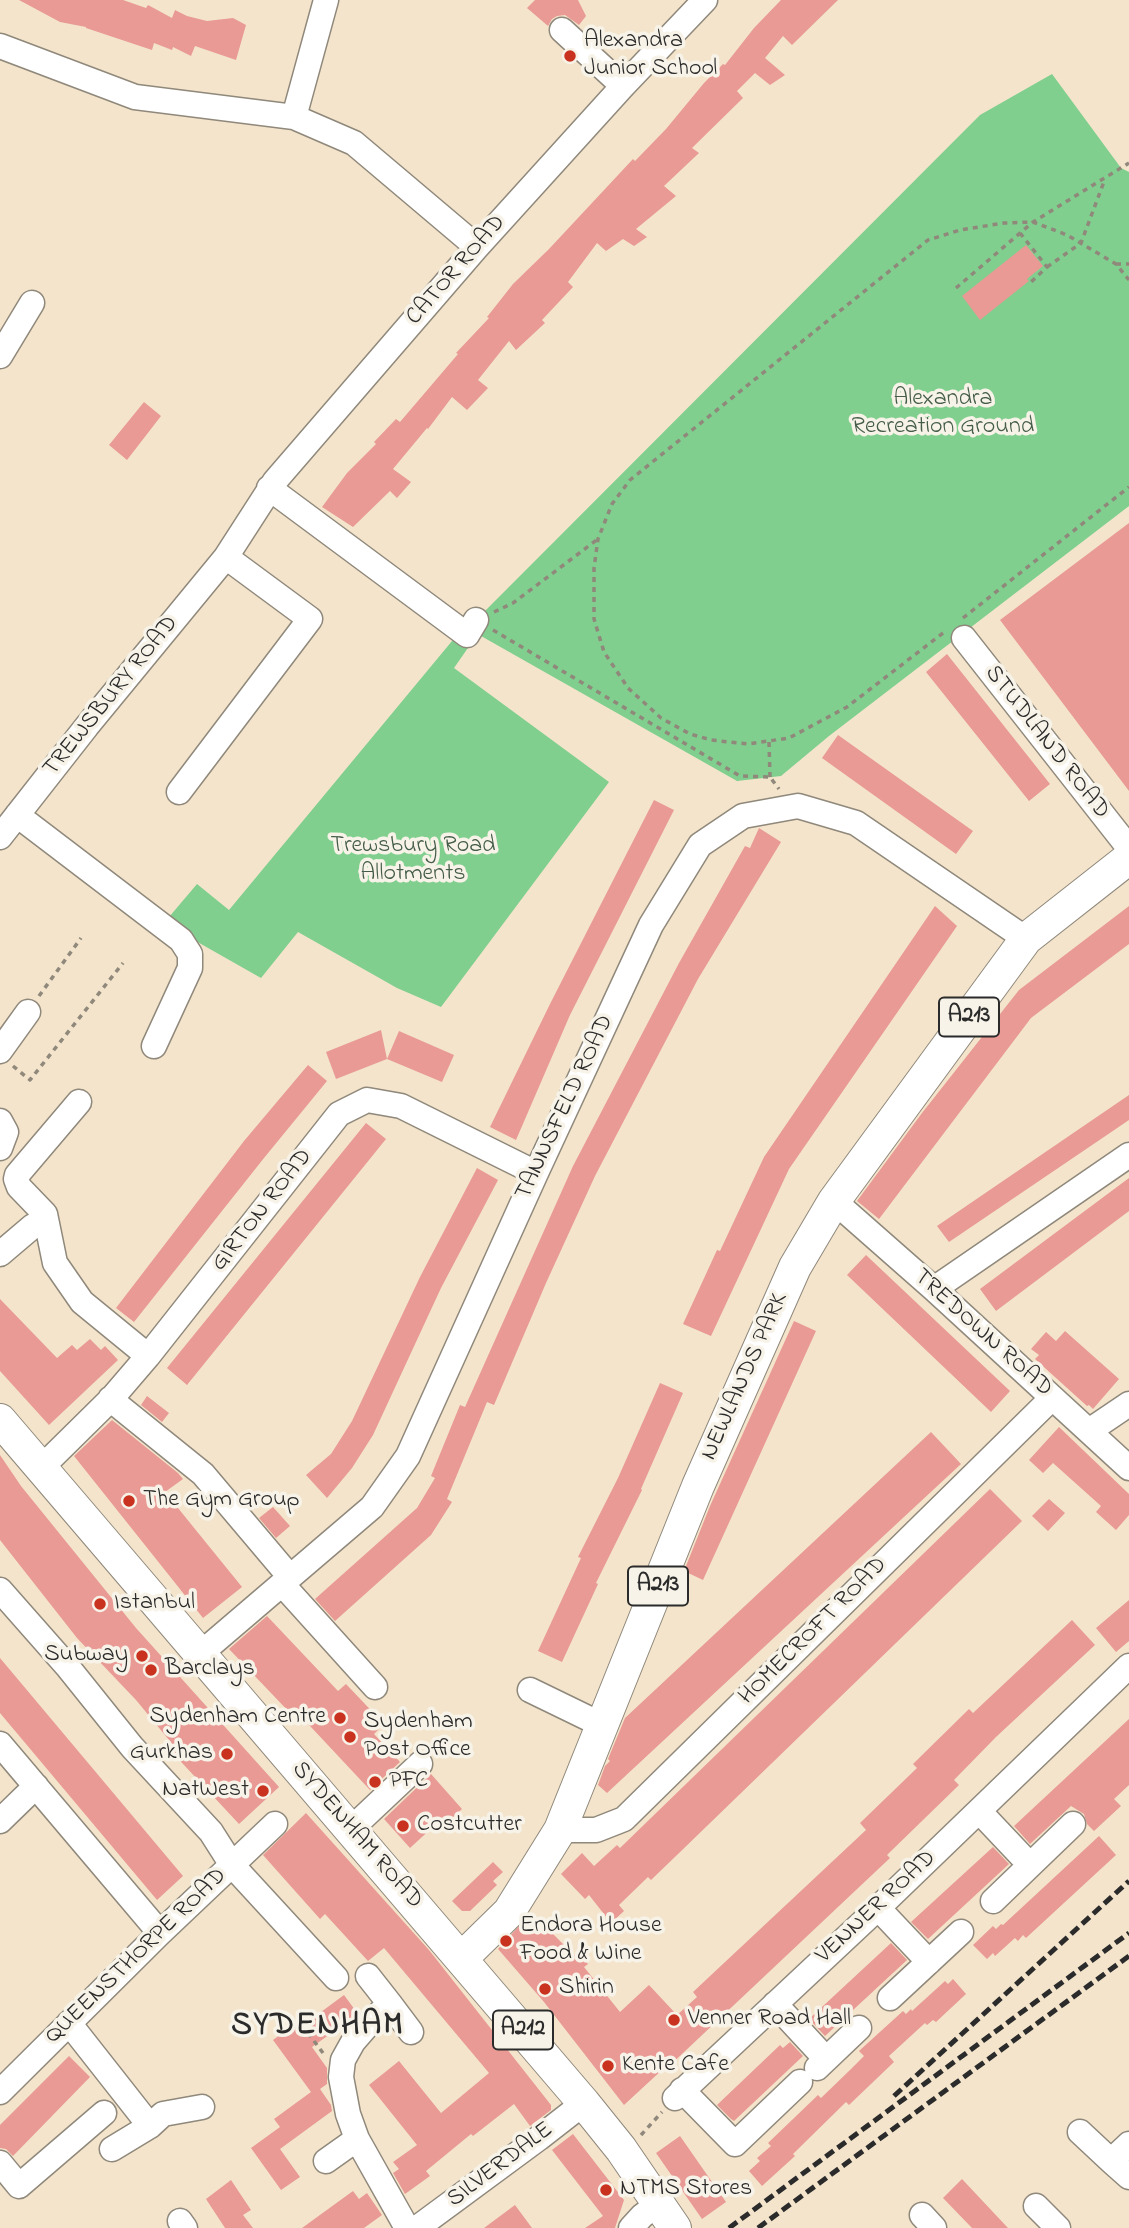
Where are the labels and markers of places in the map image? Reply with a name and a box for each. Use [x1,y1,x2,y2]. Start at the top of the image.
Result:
place label: Alexandra Junior School [584,28,717,84]
marker: Alexandra Junior School [562,48,578,64]
place label: The Gym Group [143,1487,300,1515]
marker: The Gym Group [121,1493,137,1509]
place label: Istanbul [114,1590,195,1618]
marker: Istanbul [92,1596,108,1612]
place label: Subway [44,1642,128,1670]
marker: Subway [134,1648,150,1664]
place label: Barclays [165,1656,255,1684]
marker: Barclays [143,1662,159,1678]
place label: Sydenham Centre [149,1704,326,1732]
place label: Sydenham Post Office [364,1709,473,1765]
marker: Sydenham Centre [332,1710,348,1726]
marker: Sydenham Post Office [342,1729,358,1745]
place label: Gurkhas [130,1740,213,1768]
marker: Gurkhas [219,1746,235,1762]
place label: PFC [389,1768,428,1796]
marker: PFC [367,1774,383,1790]
place label: NatWest [162,1777,249,1805]
marker: NatWest [255,1783,271,1799]
place label: Costcutter [417,1812,522,1840]
marker: Costcutter [395,1818,411,1834]
place label: Endora House Food & Wine [520,1913,662,1969]
marker: Endora House Food & Wine [498,1933,514,1949]
place label: Shirin [559,1975,614,2003]
marker: Shirin [537,1981,553,1997]
place label: Venner Road Hall [688,2006,851,2034]
marker: Venner Road Hall [666,2012,682,2028]
place label: Kente Cafe [622,2052,729,2080]
marker: Kente Cafe [600,2058,616,2074]
place label: NTMS Stores [620,2176,752,2204]
marker: NTMS Stores [598,2182,614,2198]

